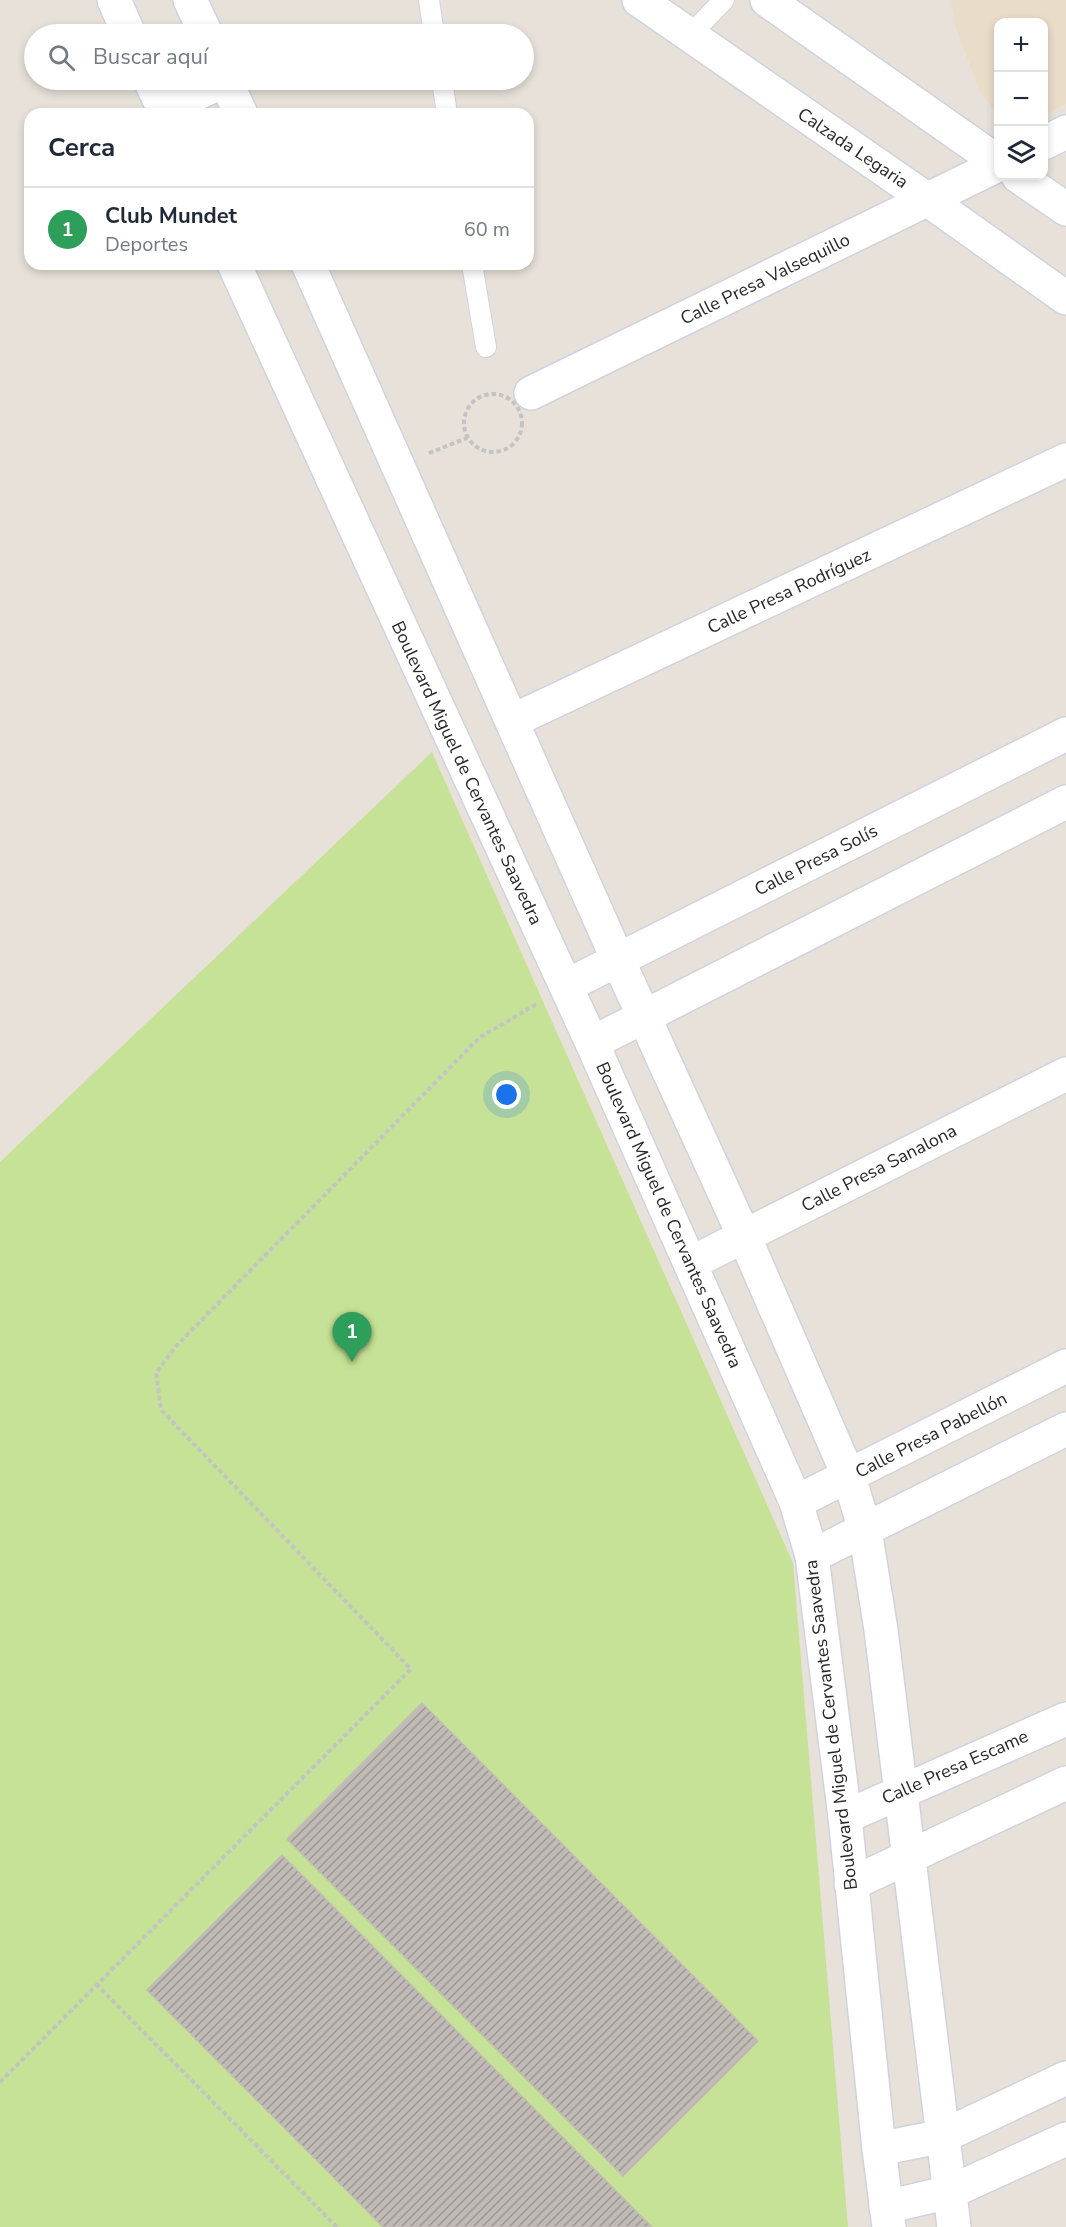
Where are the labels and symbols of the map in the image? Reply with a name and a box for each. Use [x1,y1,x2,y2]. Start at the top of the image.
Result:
street label: Calzada Legaria [793,102,913,194]
street label: Calle Presa Valsequillo [676,227,854,331]
street label: Calle Presa Rodríguez [703,543,875,639]
street label: Boulevard Miguel de Cervantes Saavedra [386,617,548,929]
street label: Calle Presa Solís [750,819,882,901]
street label: Boulevard Miguel de Cervantes Saavedra [590,1058,748,1372]
your location [492,1080,521,1109]
street label: Calle Presa Sanalona [797,1118,961,1218]
pin: 1 [332,1312,372,1362]
street label: Calle Presa Pabellón [851,1386,1011,1484]
street label: Boulevard Miguel de Cervantes Saavedra [799,1558,863,1892]
street label: Calle Presa Escame [878,1724,1032,1810]

